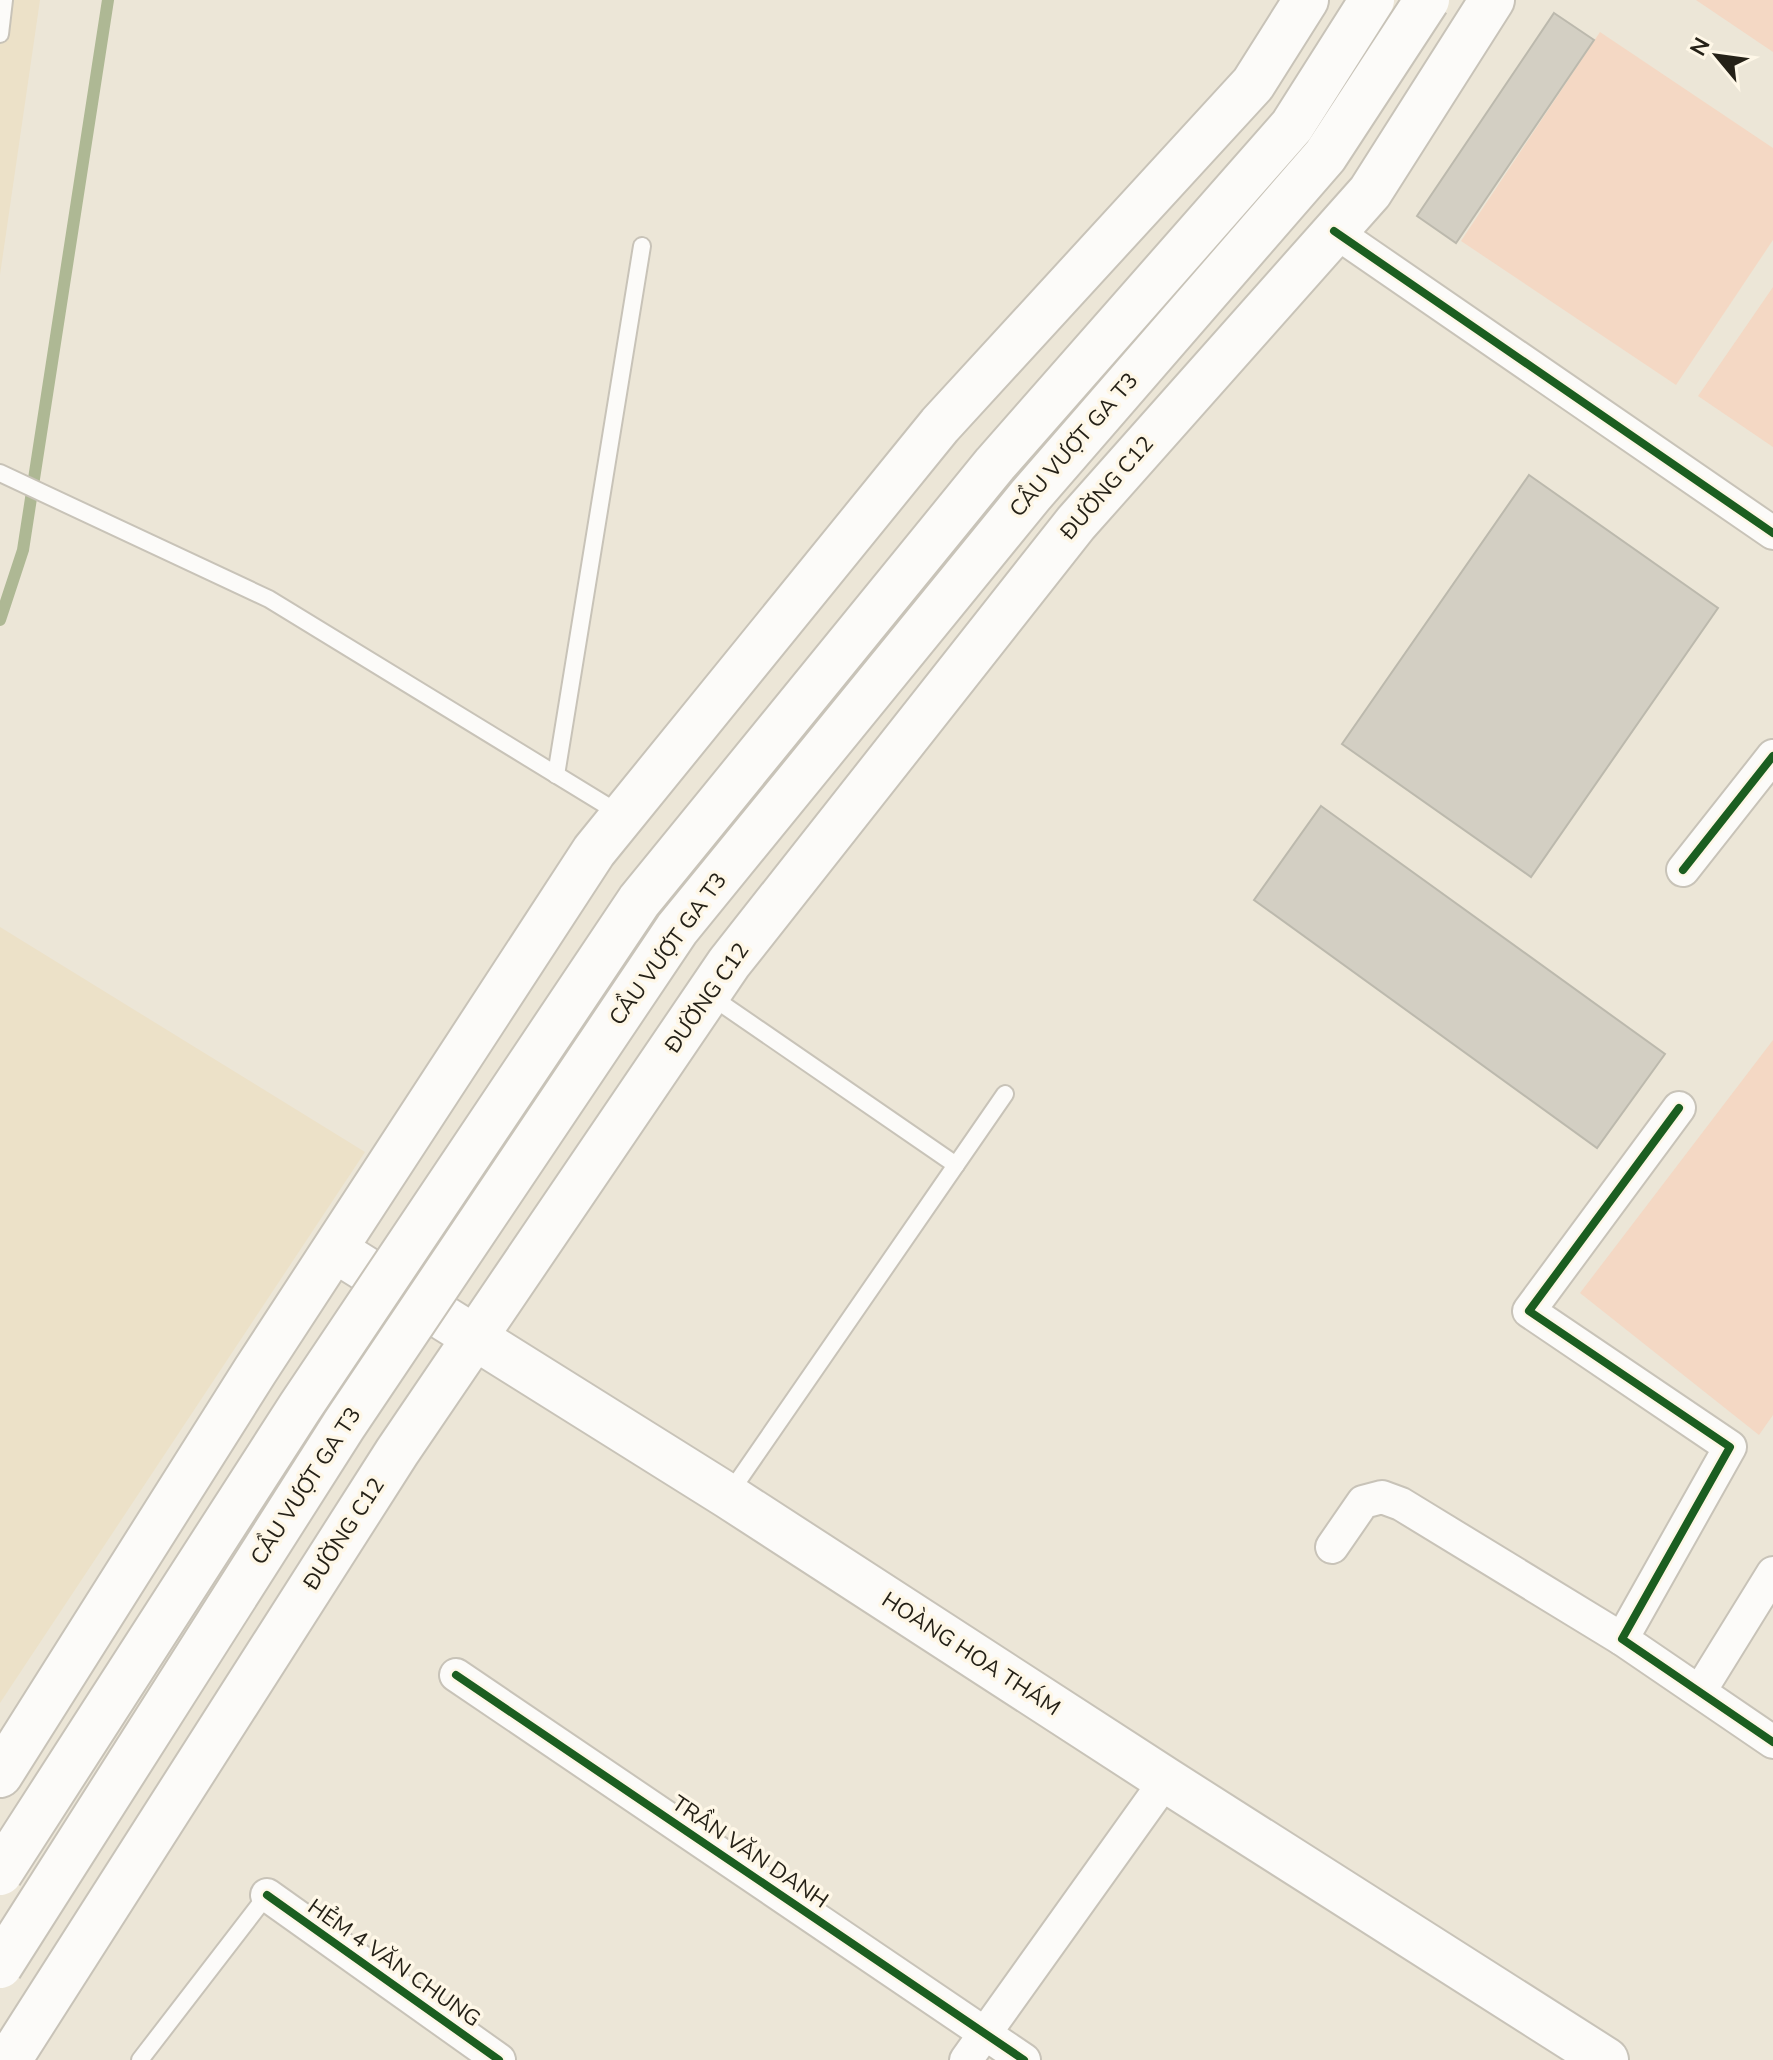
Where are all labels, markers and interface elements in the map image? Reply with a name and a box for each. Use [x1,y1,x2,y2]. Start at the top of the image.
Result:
north arrow [1677,16,1757,96]
text: N [1683,32,1717,61]
street label: CẦU VƯỢT GA T3 [1002,366,1145,524]
street label: ĐƯỜNG C12 [1053,430,1160,547]
street label: CẦU VƯỢT GA T3 [602,866,734,1031]
street label: ĐƯỜNG C12 [657,937,756,1060]
street label: CẦU VƯỢT GA T3 [243,1401,368,1571]
street label: ĐƯỜNG C12 [296,1472,392,1597]
street label: HOÀNG HOA THÁM [876,1585,1066,1723]
street label: TRẦN VĂN DANH [666,1788,835,1916]
street label: HẺM 4 VĂN CHUNG [302,1892,486,2034]

